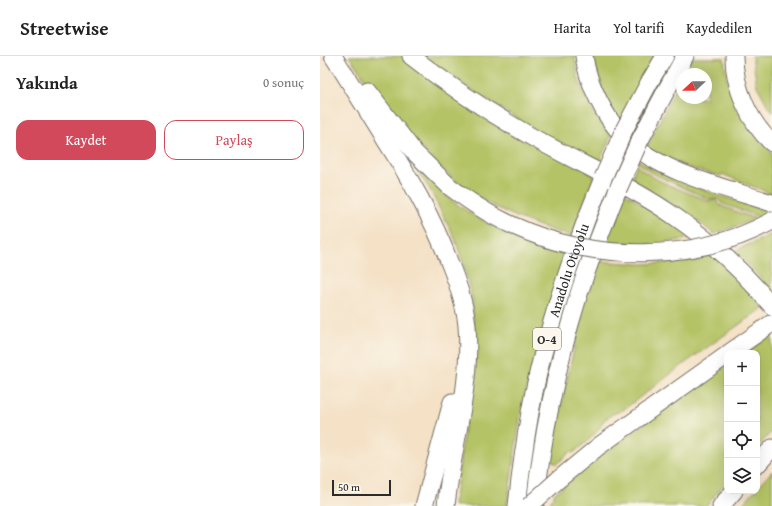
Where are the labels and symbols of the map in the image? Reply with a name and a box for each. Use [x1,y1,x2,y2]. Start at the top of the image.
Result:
north arrow [676,68,712,104]
street label: Anadolu Otoyolu [544,220,594,320]
road number: O-4 [533,328,561,350]
scale bar [332,478,391,497]

